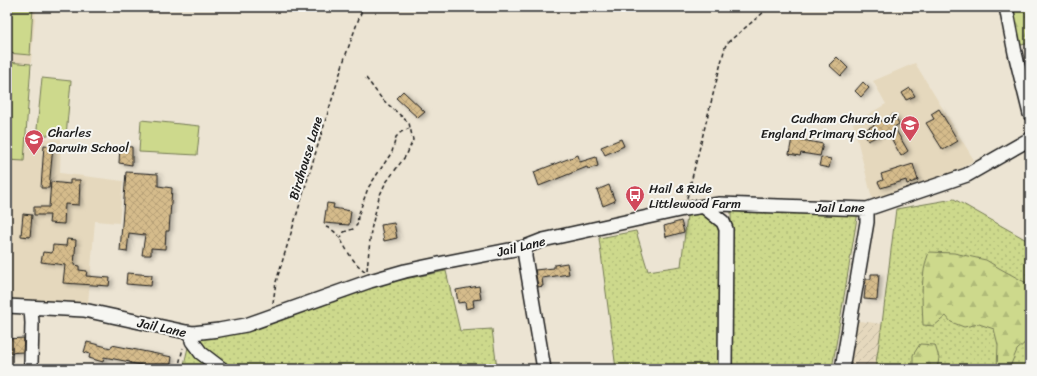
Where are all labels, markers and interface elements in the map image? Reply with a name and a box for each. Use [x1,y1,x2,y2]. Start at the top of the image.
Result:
place label: Cudham Church of England Primary School [761,107,897,145]
street label: Birdhouse Lane [282,114,329,203]
school or university icon: Cudham Church of England Primary School [899,114,921,142]
place label: Charles Darwin School [48,121,129,159]
school or university icon: Charles Darwin School [23,128,45,156]
place label: Hail & Ride Littlewood Farm [649,177,741,215]
bus stop icon: Hail & Ride Littlewood Farm [624,184,646,212]
street label: Jail Lane [814,196,865,219]
street label: Jail Lane [493,229,548,264]
street label: Jail Lane [134,311,189,344]

